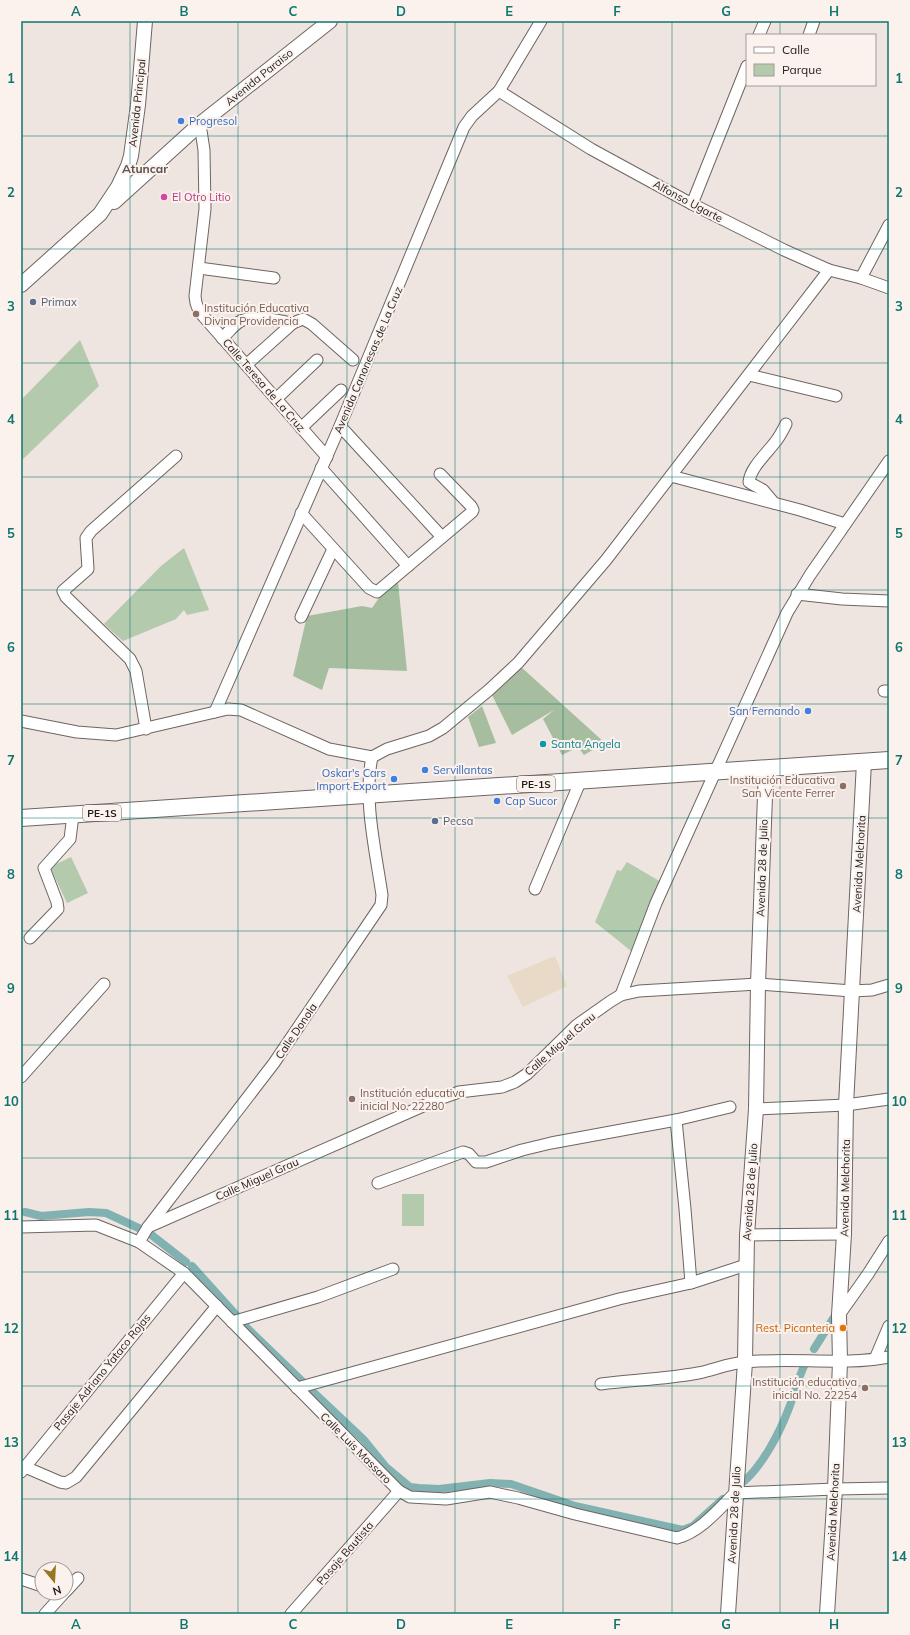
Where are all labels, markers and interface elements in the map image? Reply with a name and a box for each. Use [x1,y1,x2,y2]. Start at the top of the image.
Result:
text: A [71,3,81,19]
text: B [180,3,189,19]
text: C [289,3,298,19]
text: D [396,3,406,19]
text: E [505,3,513,19]
text: F [613,3,621,19]
text: G [721,3,731,19]
text: H [829,3,839,19]
legend [746,34,876,86]
text: Calle [782,42,809,57]
street label: Avenida Paraiso [222,45,296,109]
street label: Avenida Principal [125,58,149,148]
text: Parque [782,62,822,77]
text: 1 [7,70,15,86]
text: 1 [895,70,903,86]
place label: Progresol [189,114,237,128]
marker: Progresol [176,116,186,126]
district label: Atuncar [122,161,168,176]
street label: Alfonso Ugarte [651,177,725,225]
text: 2 [7,184,15,200]
text: 2 [895,184,903,200]
place label: El Otro Litio [172,190,231,204]
marker: El Otro Litio [159,192,169,202]
street label: Avenida Canonesas de La Cruz [331,284,406,436]
place label: Primax [41,295,77,309]
marker: Primax [28,297,38,307]
text: 3 [7,298,15,314]
text: 3 [895,298,903,314]
place label: Institución Educativa Divina Providencia [204,301,309,328]
marker: Institución Educativa Divina Providencia [191,309,201,319]
street label: Calle Teresa de La Cruz [220,335,309,435]
text: 4 [7,411,15,427]
text: 4 [895,411,903,427]
text: 5 [7,525,15,541]
text: 5 [895,525,903,541]
text: 6 [7,639,15,655]
text: 6 [895,639,903,655]
place label: San Fernando [729,704,800,718]
marker: San Fernando [803,706,813,716]
place label: Santa Angela [551,737,621,751]
marker: Santa Angela [538,739,548,749]
text: 7 [7,752,15,768]
text: 7 [895,752,903,768]
place label: Servillantas [433,763,493,777]
marker: Servillantas [420,765,430,775]
place label: Oskar's Cars Import Export [316,766,386,793]
place label: Institución Educativa San Vicente Ferrer [730,773,835,800]
marker: Oskar's Cars Import Export [389,774,399,784]
road number: PE-1S [517,776,555,792]
marker: Institución Educativa San Vicente Ferrer [838,781,848,791]
place label: Cap Sucor [505,794,557,808]
marker: Cap Sucor [492,796,502,806]
road number: PE-1S [83,805,121,821]
place label: Pecsa [443,814,473,828]
street label: Avenida Melchorita [849,815,869,913]
marker: Pecsa [430,816,440,826]
street label: Avenida 28 de Julio [753,819,771,917]
text: 8 [7,866,15,882]
text: 8 [895,866,903,882]
text: 9 [7,980,15,996]
text: 9 [895,980,903,996]
street label: Calle Donola [272,1000,320,1062]
street label: Calle Miguel Grau [522,1009,598,1079]
place label: Institución educativa inicial No. 22280 [360,1086,465,1113]
text: 10 [3,1093,19,1109]
text: 10 [891,1093,907,1109]
marker: Institución educativa inicial No. 22280 [347,1094,357,1104]
street label: Avenida Melchorita [837,1139,853,1237]
street label: Avenida 28 de Julio [740,1143,760,1241]
street label: Calle Miguel Grau [213,1154,301,1204]
text: 11 [3,1207,19,1223]
text: 11 [891,1207,907,1223]
street label: Pasaje Adriano Yataco Rojas [51,1311,153,1433]
text: 12 [3,1320,19,1336]
text: 12 [891,1320,907,1336]
place label: Rest. Picanteria [756,1321,835,1335]
marker: Rest. Picanteria [838,1323,848,1333]
place label: Institución educativa inicial No. 22254 [752,1375,857,1402]
marker: Institución educativa inicial No. 22254 [860,1383,870,1393]
street label: Calle Luis Massaro [317,1409,395,1487]
text: 13 [3,1434,19,1450]
text: 13 [891,1434,907,1450]
street label: Avenida Melchorita [823,1463,843,1561]
street label: Avenida 28 de Julio [724,1466,744,1564]
street label: Pasaje Bautista [314,1518,376,1588]
text: 14 [3,1548,19,1564]
text: 14 [891,1548,907,1564]
north arrow [34,1561,74,1601]
text: N [51,1583,63,1598]
text: A [71,1616,81,1632]
text: B [180,1616,189,1632]
text: C [289,1616,298,1632]
text: D [396,1616,406,1632]
text: E [505,1616,513,1632]
text: F [613,1616,621,1632]
text: G [721,1616,731,1632]
text: H [829,1616,839,1632]

